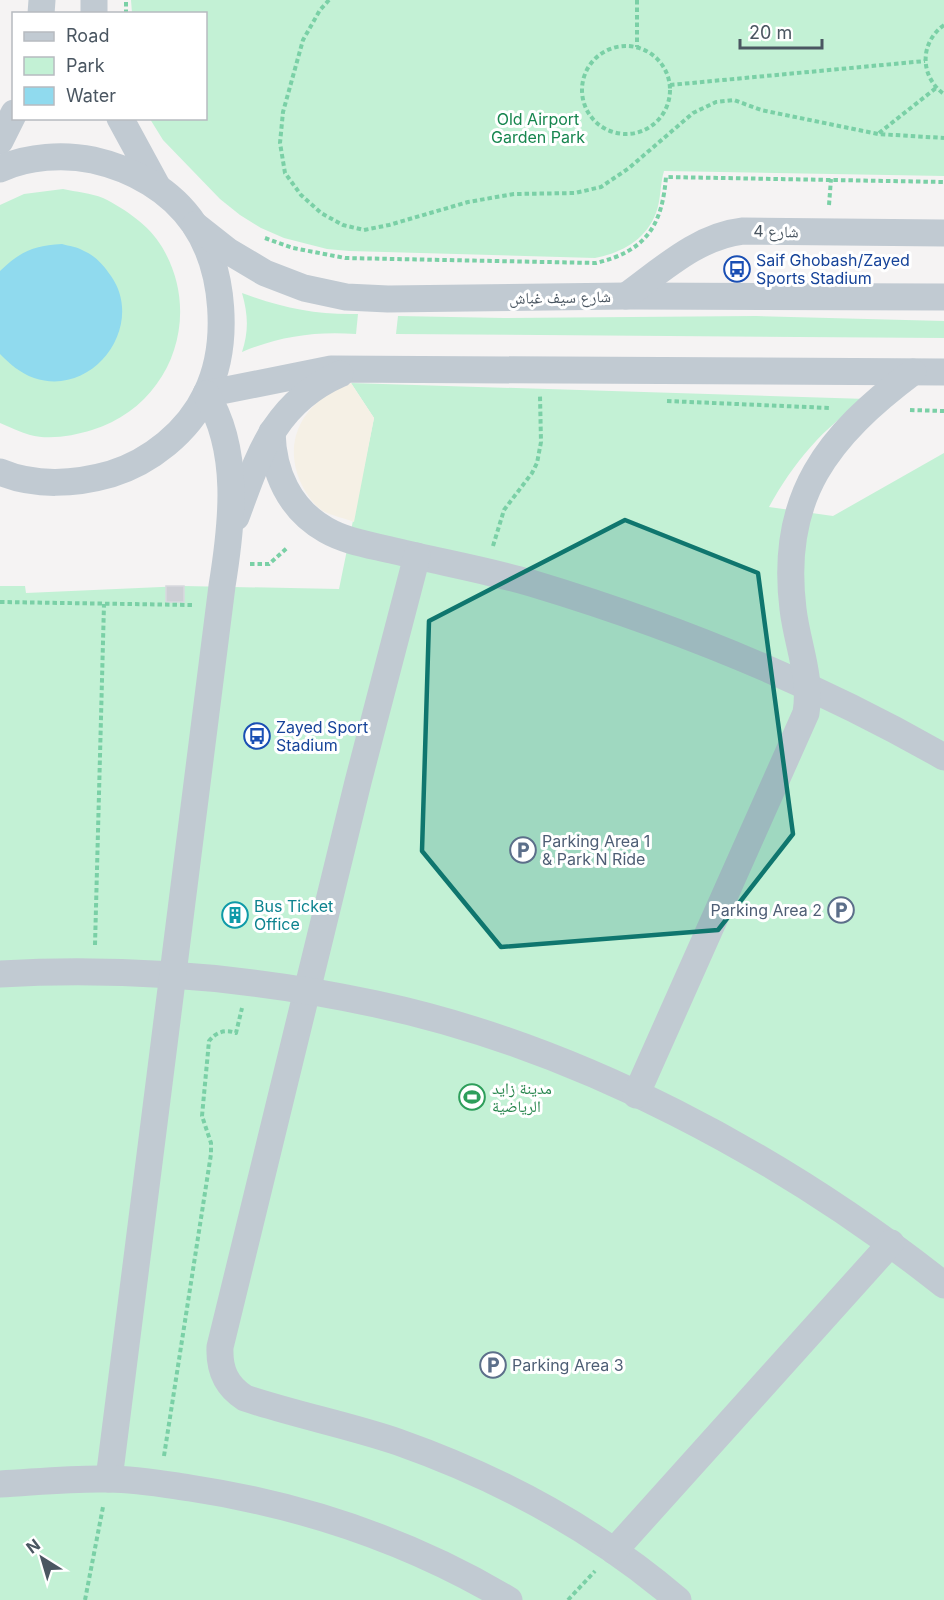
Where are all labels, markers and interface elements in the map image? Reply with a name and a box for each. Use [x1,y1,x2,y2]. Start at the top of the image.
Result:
legend [12,12,207,120]
scale bar [740,12,822,50]
text: 20 m [749,22,792,43]
text: Road [66,25,109,46]
text: Park [66,55,105,76]
text: Water [66,85,116,106]
park label: Old Airport Garden Park [491,109,585,147]
street label: شارع 4 [753,221,799,242]
place label: Saif Ghobash/Zayed Sports Stadium [756,250,910,288]
bus stop icon: Saif Ghobash/Zayed Sports Stadium [722,254,752,284]
street label: شارع سيف غباش [509,286,611,309]
place label: Zayed Sport Stadium [276,717,368,755]
bus stop icon: Zayed Sport Stadium [242,721,272,751]
place label: Parking Area 1 & Park N Ride [542,831,650,869]
parking icon: Parking Area 1 & Park N Ride [508,835,538,865]
parking icon: Parking Area 2 [826,895,856,925]
place label: Bus Ticket Office [254,896,333,934]
building icon: Bus Ticket Office [220,900,250,930]
place label: Parking Area 2 [711,900,822,920]
place label: مدينة زايد الرياضية [492,1078,552,1116]
sports icon: مدينة زايد الرياضية [457,1082,487,1112]
parking icon: Parking Area 3 [478,1350,508,1380]
place label: Parking Area 3 [512,1355,624,1375]
north arrow [12,1528,72,1588]
text: N [22,1534,44,1558]

